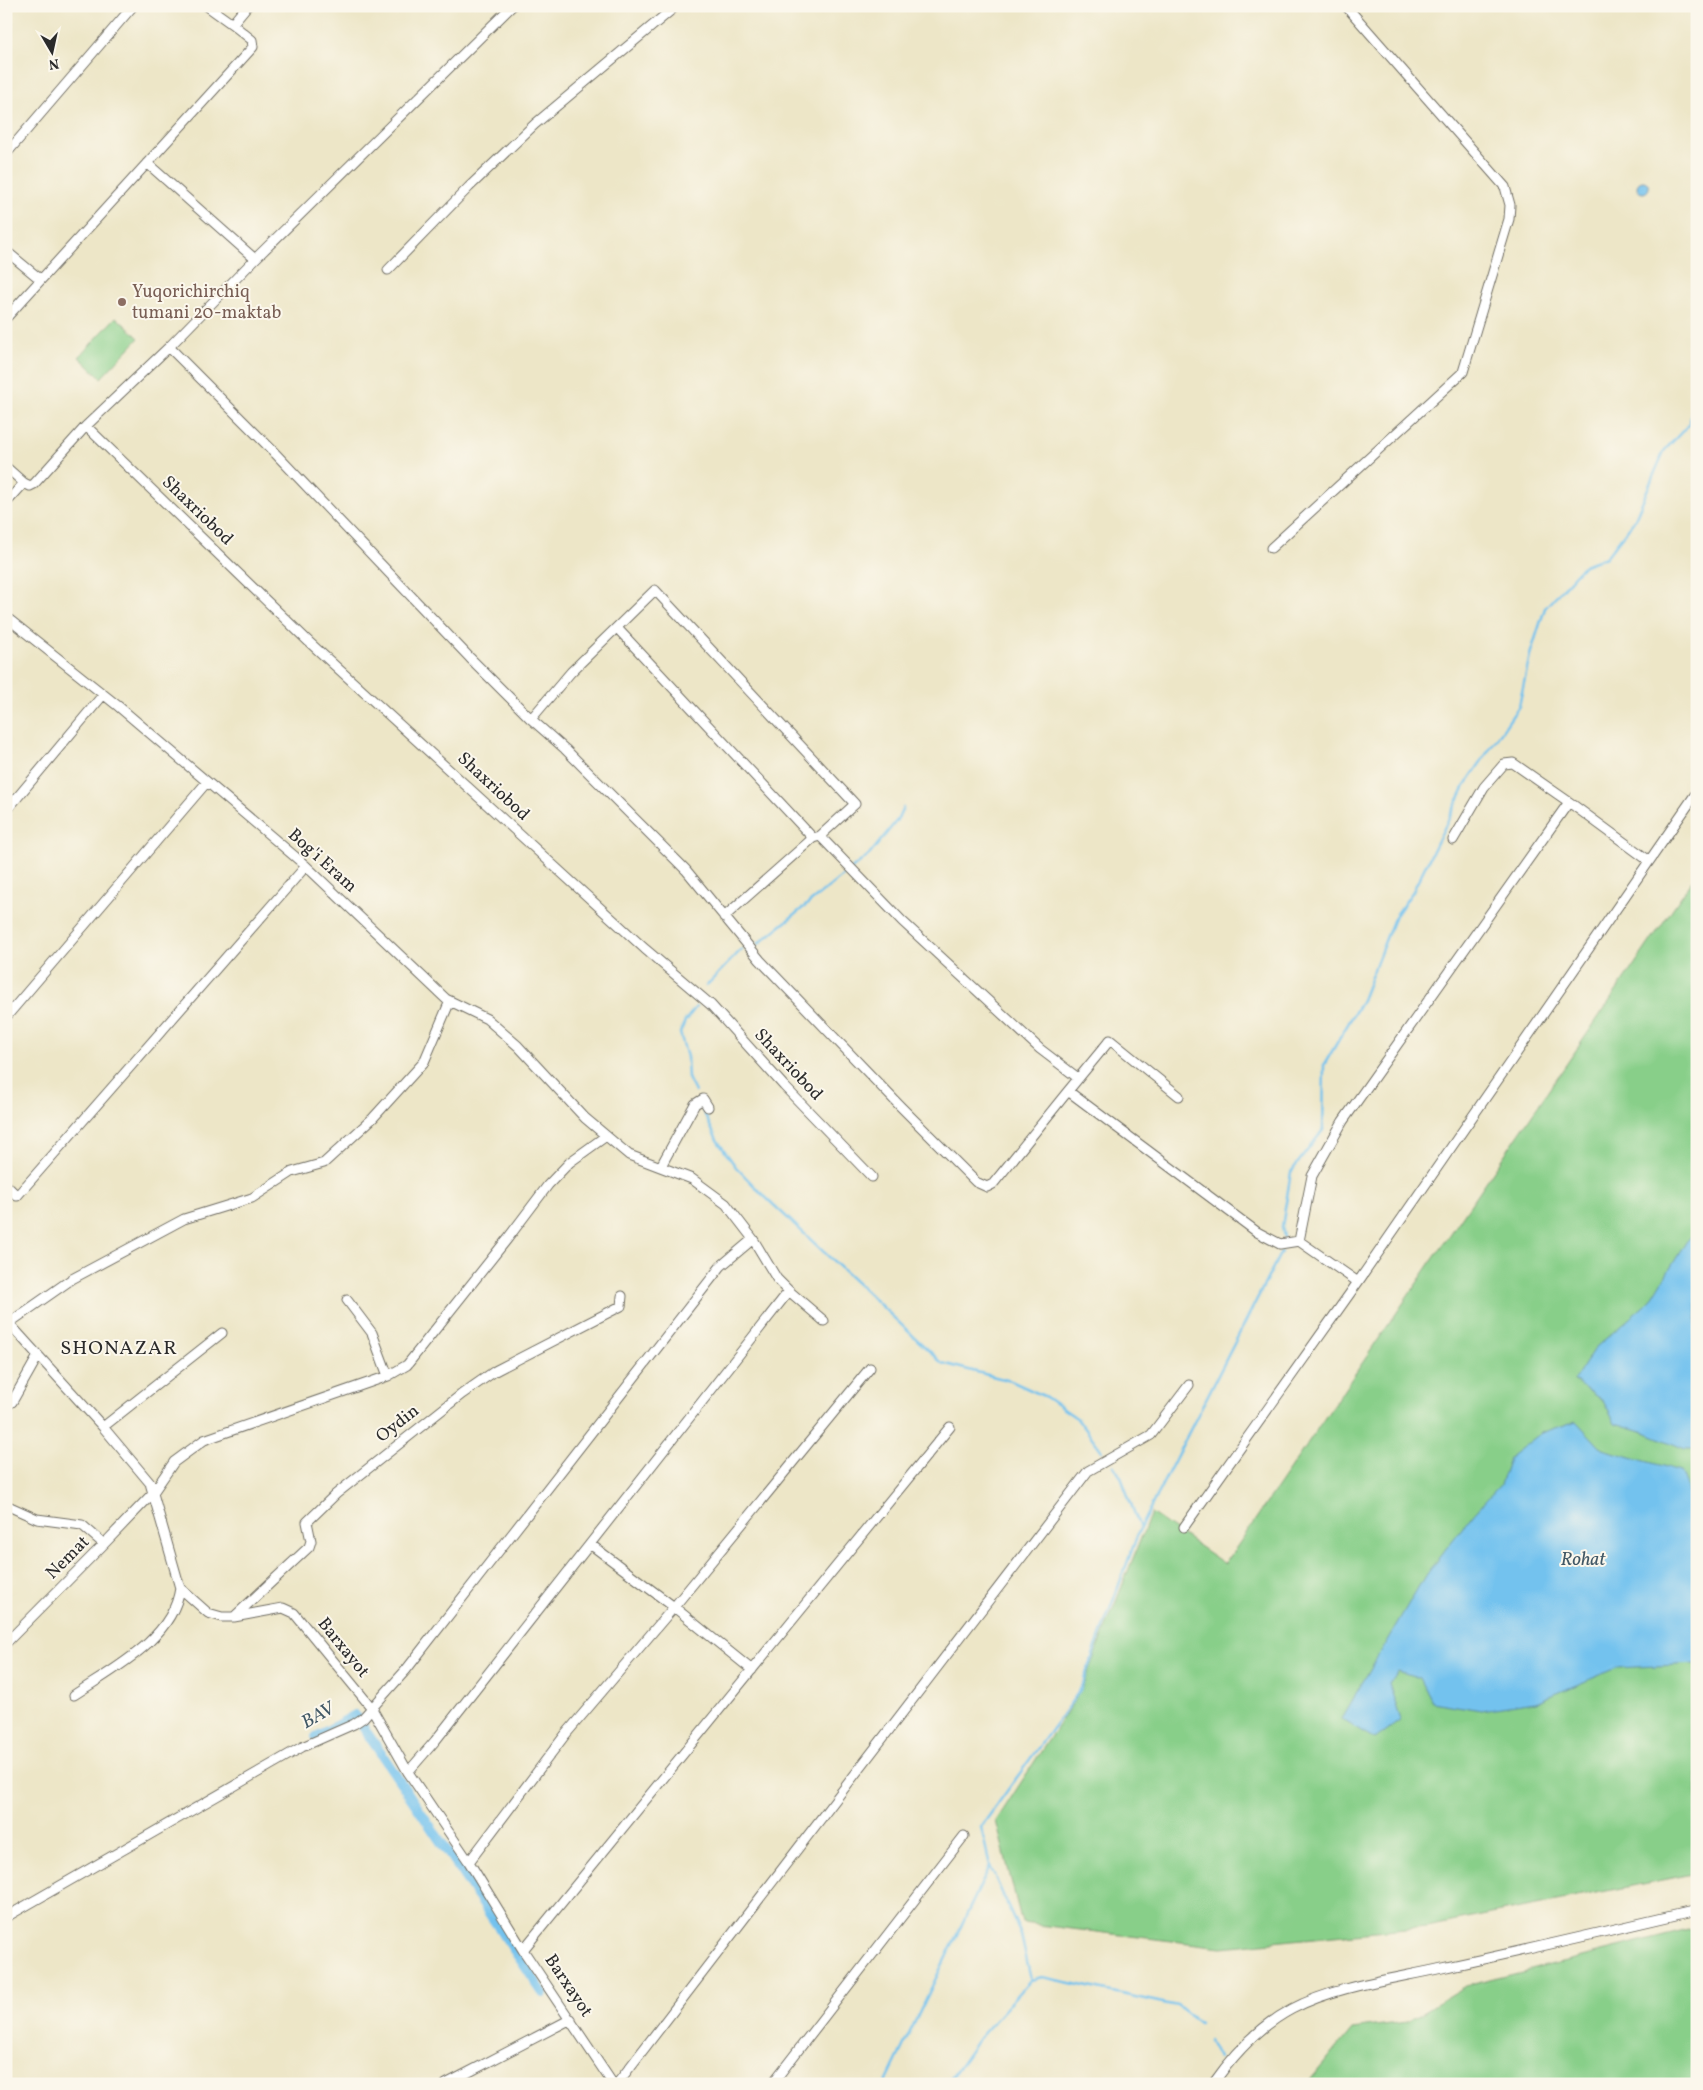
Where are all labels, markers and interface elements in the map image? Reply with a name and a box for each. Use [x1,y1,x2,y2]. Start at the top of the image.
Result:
north arrow [28,28,78,78]
text: N [47,53,60,74]
place label: Yuqorichirchiq tumani 20-maktab [132,280,281,326]
marker: Yuqorichirchiq tumani 20-maktab [116,296,128,308]
street label: Shaxriobod [156,470,238,552]
street label: Shaxriobod [451,747,535,827]
street label: Bog'i Eram [282,823,362,899]
street label: Shaxriobod [748,1023,828,1107]
district label: SHONAZAR [60,1335,178,1363]
street label: Oydin [371,1399,425,1449]
street label: Nemat [40,1530,96,1586]
water label: Rohat [1561,1547,1606,1573]
street label: Barxayot [311,1613,375,1683]
water label: BAV [297,1695,341,1736]
street label: Barxayot [538,1950,598,2022]

